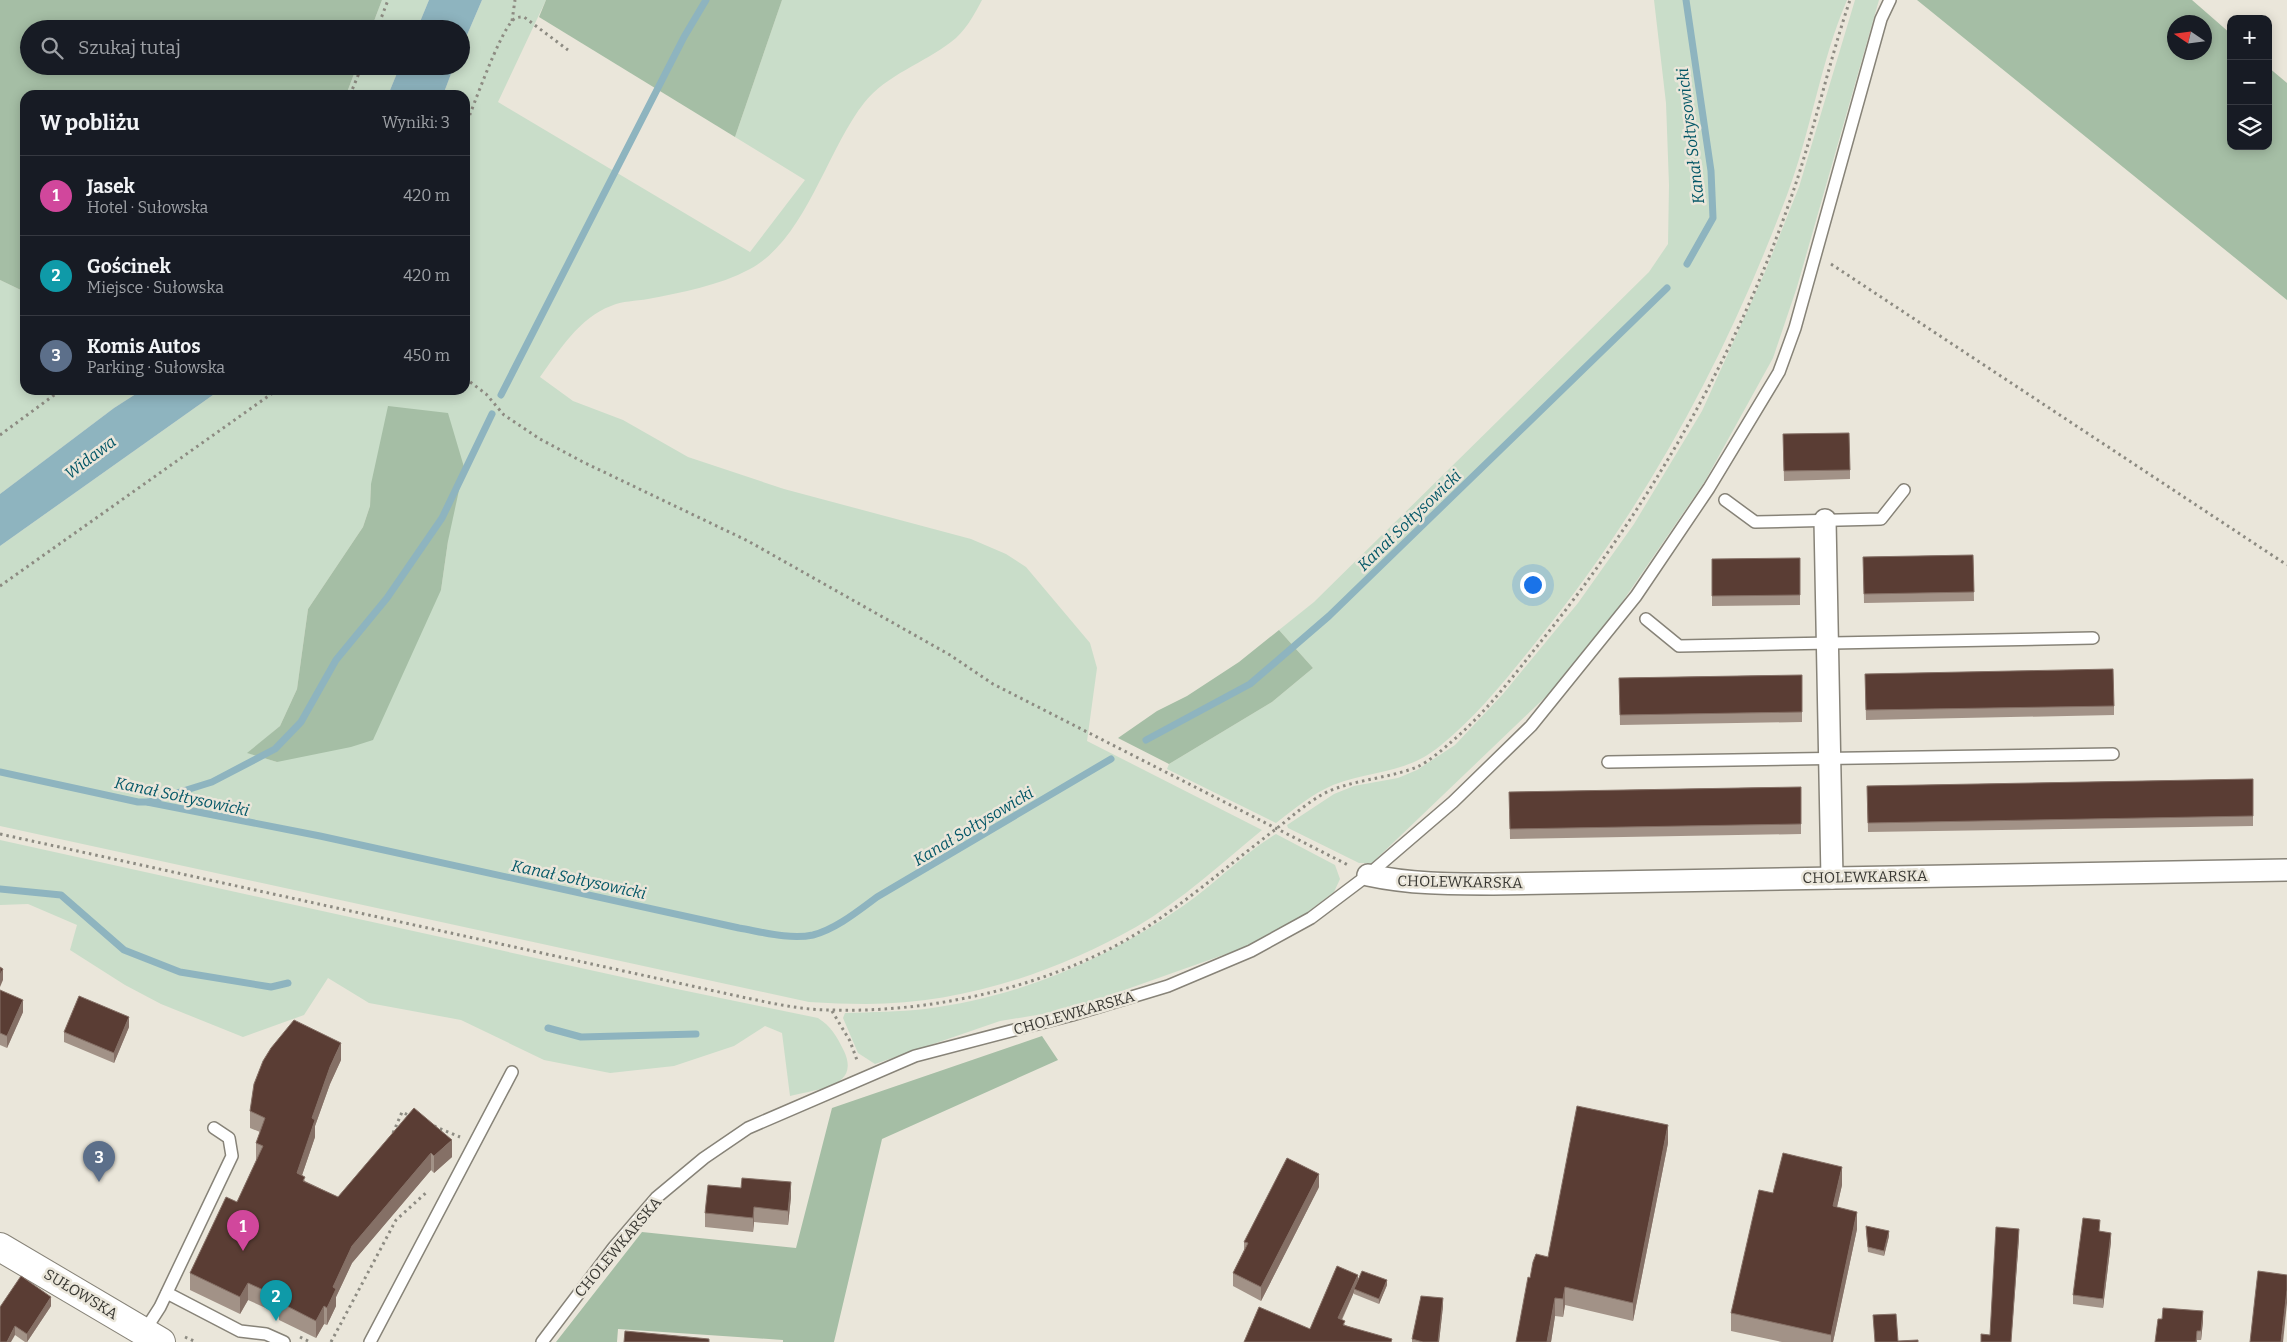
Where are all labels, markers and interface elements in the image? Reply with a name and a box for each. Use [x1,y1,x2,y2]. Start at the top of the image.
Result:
north arrow [2167,15,2212,60]
map controls [2227,15,2272,150]
button: + [2227,15,2272,60]
search box [20,20,470,75]
icon: search [38,34,66,62]
text: Szukaj tutaj [78,36,181,59]
button: − [2227,60,2272,105]
water label: Kanał Sołtysowicki [1673,66,1708,205]
button: layers [2227,105,2272,150]
text: W pobliżu [40,110,140,136]
text: Wyniki: 3 [382,113,450,132]
text: Jasek [87,175,135,198]
text: 1 [53,186,59,205]
text: 420 m [403,186,450,205]
text: Hotel · Sułowska [87,198,208,217]
text: Gościnek [87,255,171,278]
text: 2 [51,266,61,285]
text: 420 m [403,266,450,285]
text: Miejsce · Sułowska [87,278,224,297]
text: Komis Autos [87,335,201,358]
text: 3 [51,346,61,365]
text: 450 m [403,346,450,365]
text: Parking · Sułowska [87,358,225,377]
water label: Widawa [61,432,120,483]
water label: Kanał Sołtysowicki [1354,466,1465,575]
your location [1520,572,1546,598]
water label: Kanał Sołtysowicki [113,773,251,820]
water label: Kanał Sołtysowicki [910,783,1037,870]
water label: Kanał Sołtysowicki [510,856,648,903]
street label: CHOLEWKARSKA [1802,867,1928,887]
street label: CHOLEWKARSKA [1397,872,1523,892]
street label: CHOLEWKARSKA [1011,987,1137,1039]
pin: 3 [83,1141,115,1182]
street label: CHOLEWKARSKA [571,1193,665,1301]
pin: 1 [227,1210,259,1251]
street label: SUŁOWSKA [41,1265,122,1323]
pin: 2 [260,1280,292,1321]

